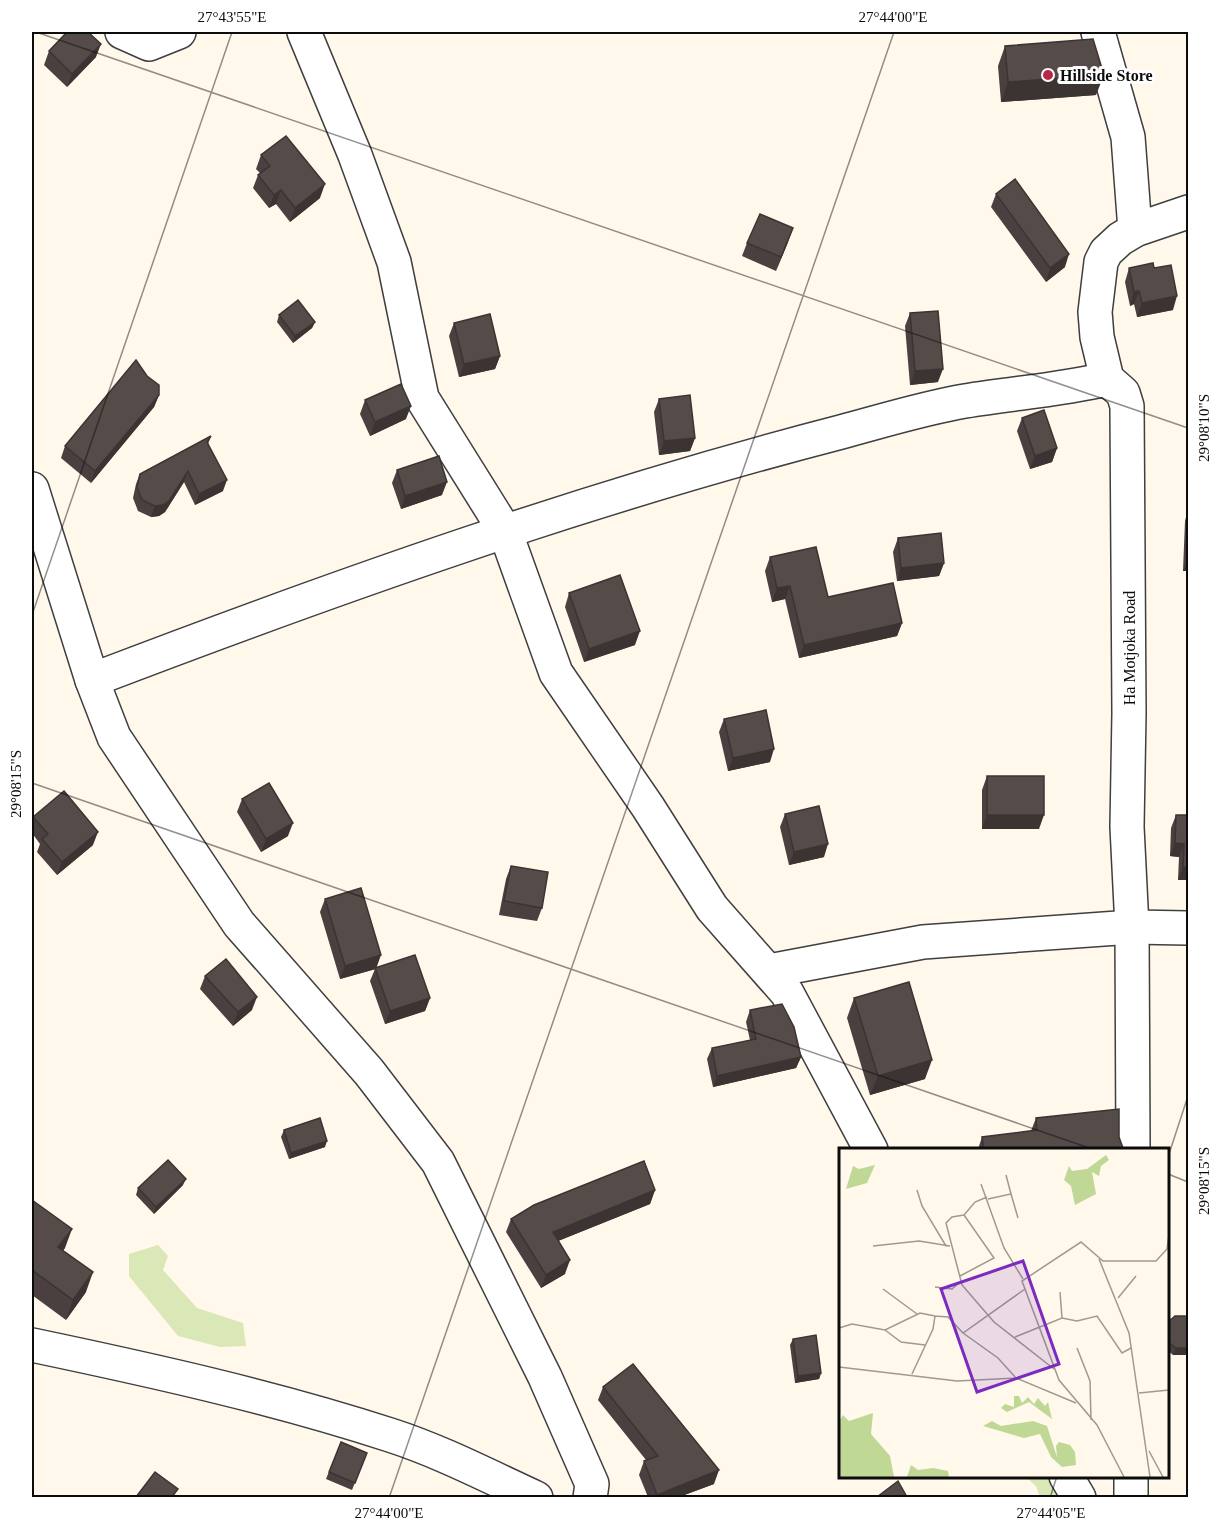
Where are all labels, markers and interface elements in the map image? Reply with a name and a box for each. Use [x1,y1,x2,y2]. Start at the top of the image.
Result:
text: 27°43'55"E [198,9,267,25]
text: 27°44'00"E [859,9,928,25]
place label: Hillside Store [1060,67,1153,84]
marker: Hillside Store [1041,68,1055,82]
text: 29°08'10"S [1196,394,1212,462]
street label: Ha Motjoka Road [1121,591,1139,705]
text: 29°08'15"S [8,750,24,818]
text: 29°08'15"S [1196,1147,1212,1215]
inset map [839,1148,1169,1478]
text: 27°44'00"E [355,1505,424,1521]
text: 27°44'05"E [1017,1505,1086,1521]

